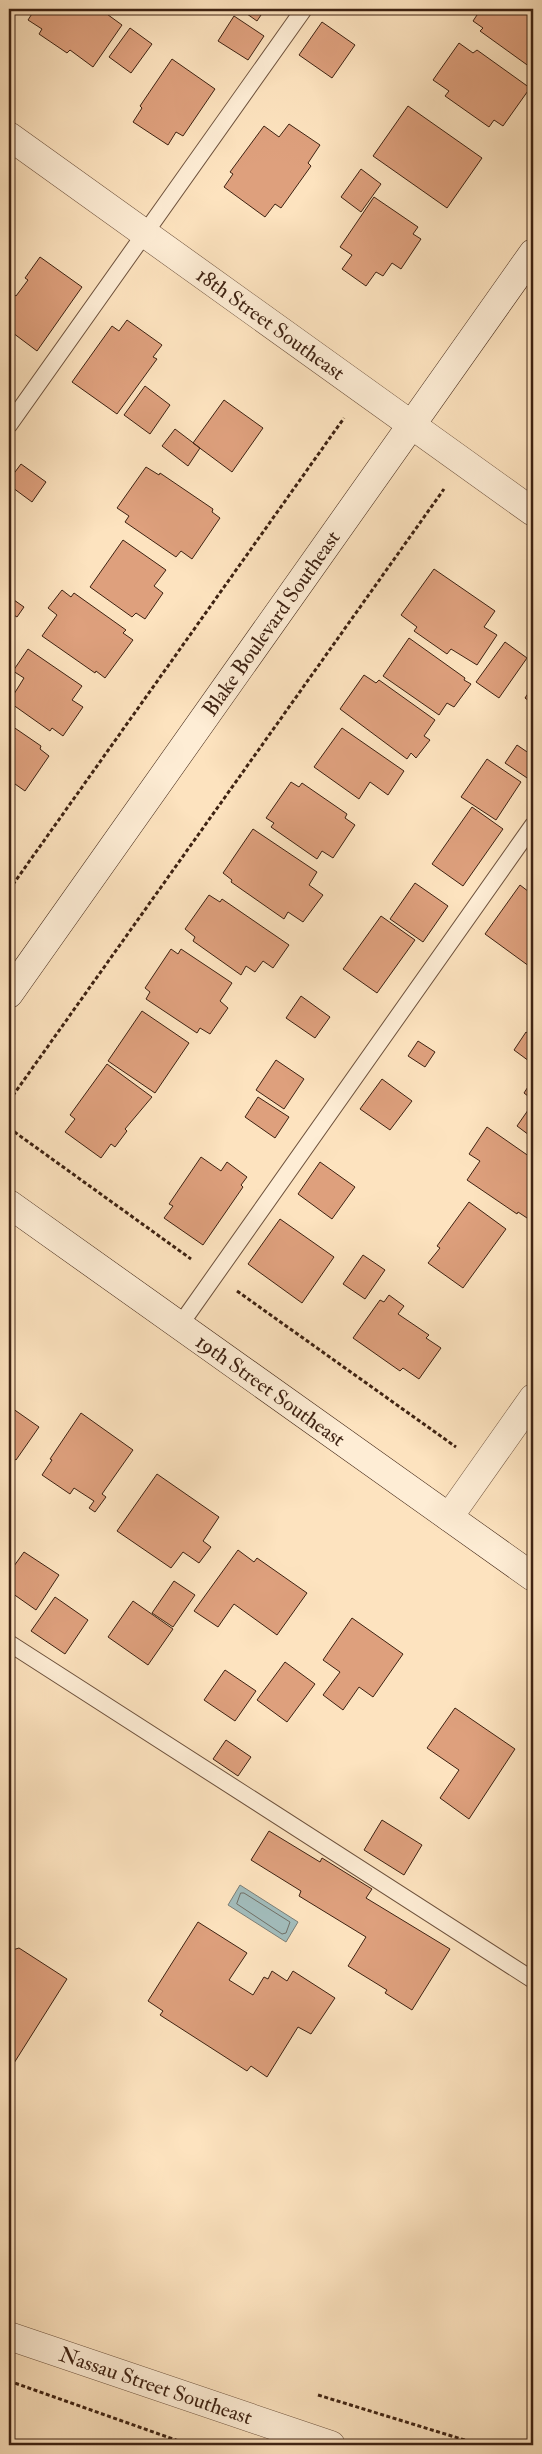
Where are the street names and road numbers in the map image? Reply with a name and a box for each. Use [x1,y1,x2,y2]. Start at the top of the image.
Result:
street label: 18th Street Southeast [191,262,350,387]
street label: Blake Boulevard Southeast [197,525,347,722]
street label: 19th Street Southeast [190,1328,350,1453]
street label: Nassau Street Southeast [56,2341,256,2431]

